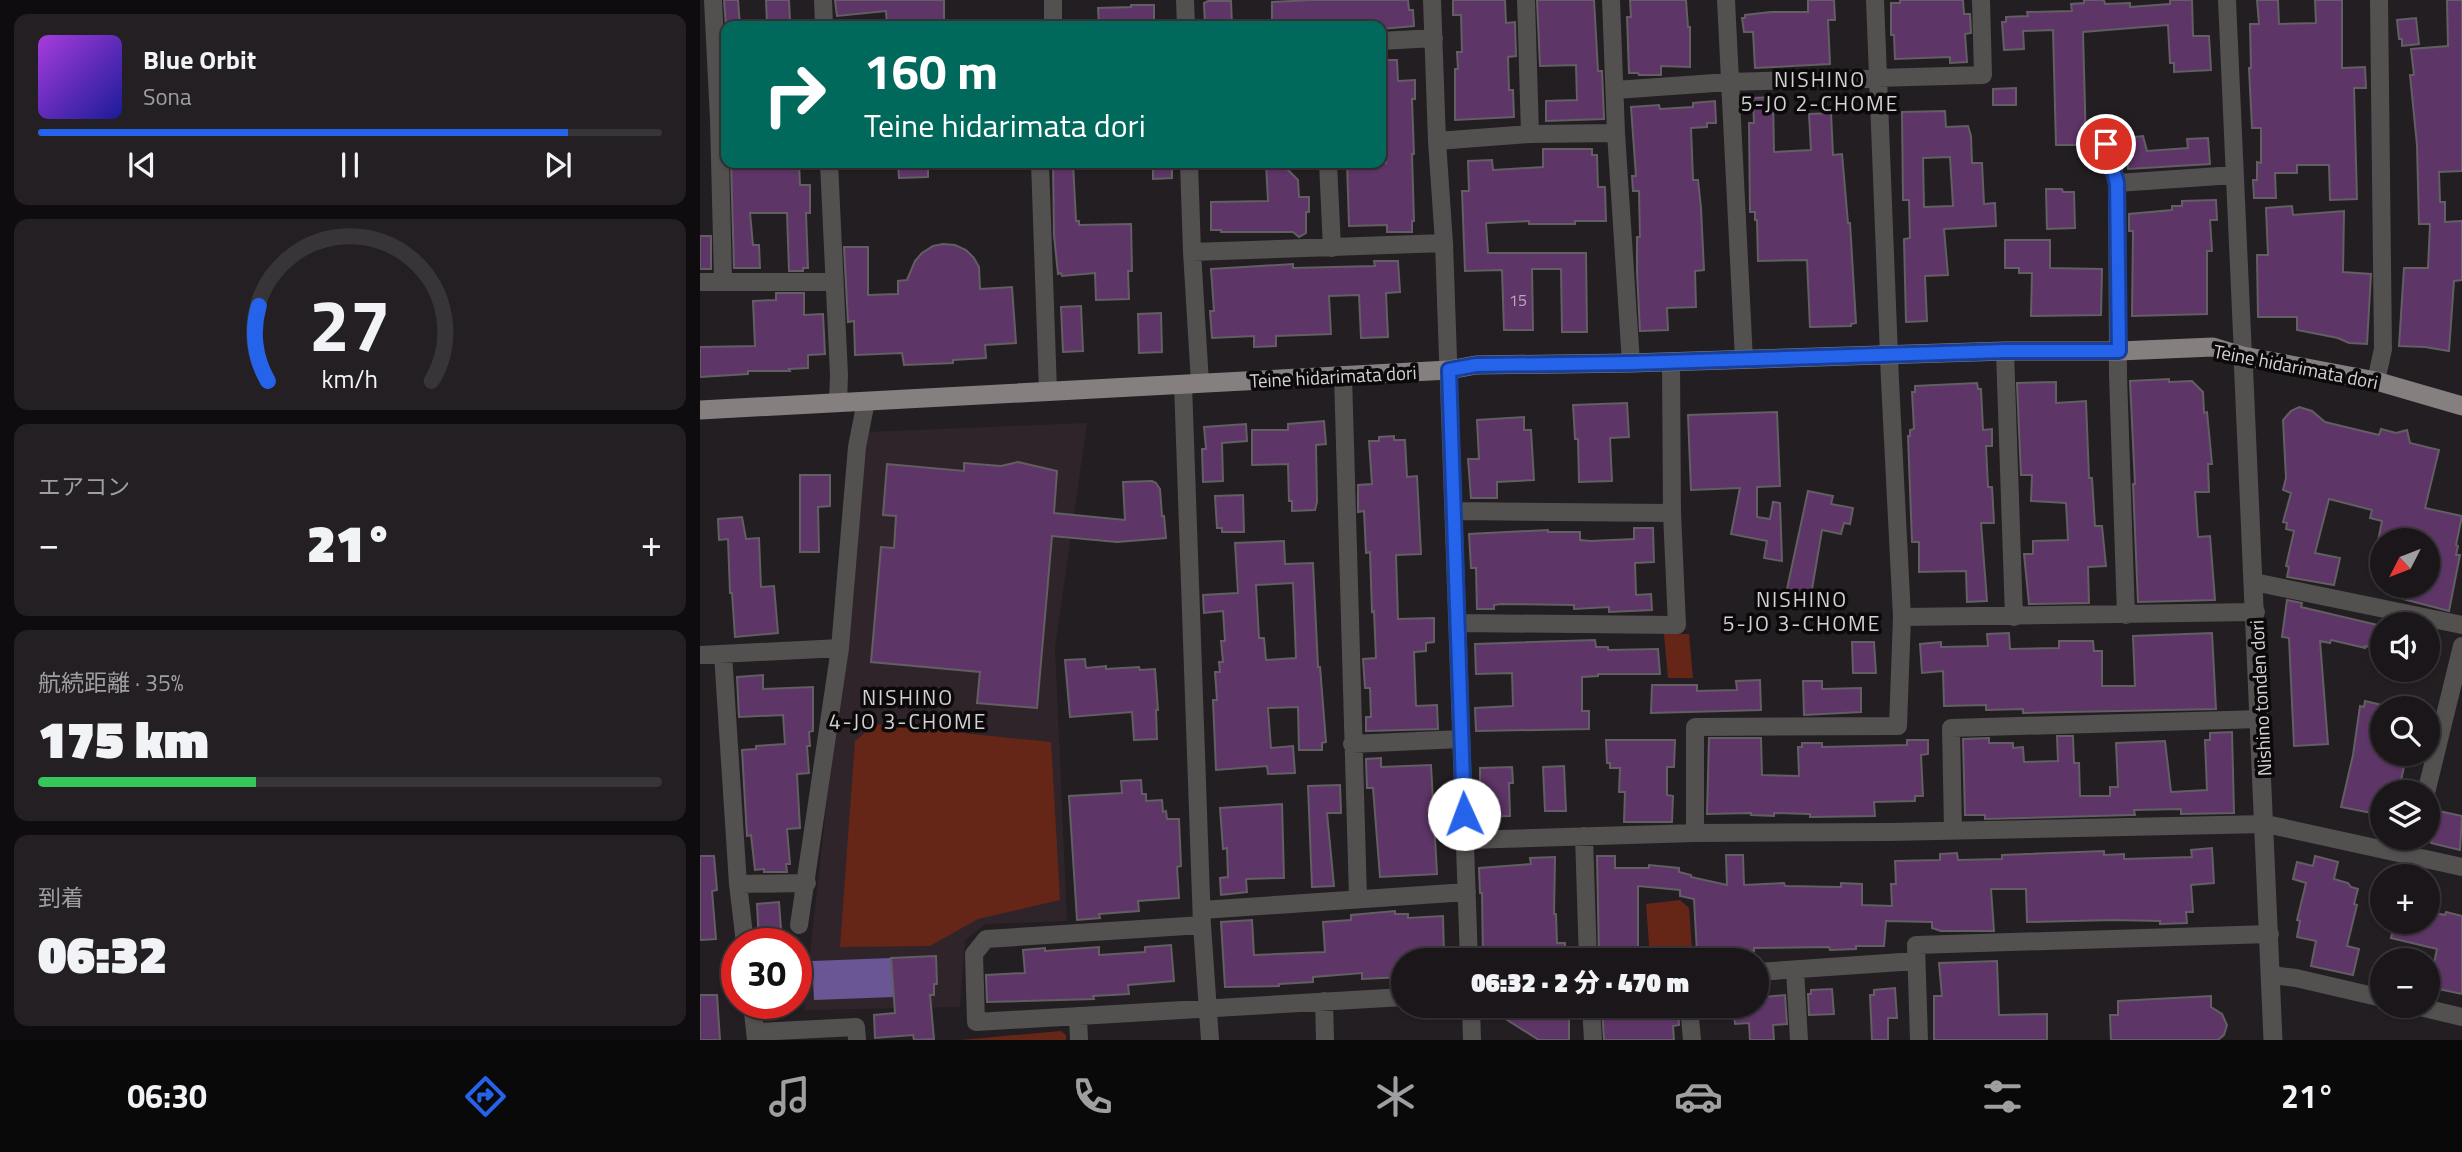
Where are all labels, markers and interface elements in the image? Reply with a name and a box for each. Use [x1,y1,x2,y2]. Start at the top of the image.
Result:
text: 160 m [864,33,998,108]
text: Blue Orbit [143,40,256,79]
icon: right [749,49,840,140]
district label: NISHINO 5-JO 2-CHOME [1741,63,1899,119]
text: Sona [143,79,191,114]
text: Teine hidarimata dori [864,101,1146,149]
pin [2076,114,2136,174]
icon: arrive [2087,125,2125,163]
icon: previous [123,146,161,184]
icon: pause [331,146,369,184]
icon: next [539,146,577,184]
text: 27 [309,269,391,379]
house number: 15 [1509,288,1527,312]
street label: Teine hidarimata dori [2211,336,2381,396]
street label: Teine hidarimata dori [1249,357,1417,395]
text: km/h [322,360,378,398]
text: エアコン [38,469,130,504]
text: 21° [307,503,393,582]
text: − [38,514,59,572]
text: + [641,514,662,572]
north arrow [2370,528,2440,598]
map controls [2370,528,2440,1018]
district label: NISHINO 5-JO 3-CHOME [1723,583,1881,639]
button: sound [2370,612,2440,682]
street label: Nishino tonden dori [2241,619,2279,777]
text: 航続距離 · 35% [38,665,184,700]
district label: NISHINO 4-JO 3-CHOME [829,681,987,737]
button: search [2370,696,2440,766]
text: 175 km [38,699,209,778]
position arrow [1427,777,1501,851]
button: layers [2370,780,2440,850]
button: + [2370,864,2440,934]
text: 到着 [38,880,84,915]
text: 06:32 [38,914,167,993]
speed limit sign: 30 [721,928,812,1019]
button: − [2370,948,2440,1018]
text: 06:32 · 2 分 · 470 m [1471,963,1689,1002]
text: 06:30 [127,1072,207,1120]
icon: directions [461,1072,510,1121]
icon: music [765,1072,814,1121]
icon: phone [1068,1072,1117,1121]
icon: climate [1371,1072,1420,1121]
icon: car [1674,1072,1723,1121]
icon: filters [1978,1072,2027,1121]
text: 21° [2281,1072,2335,1120]

